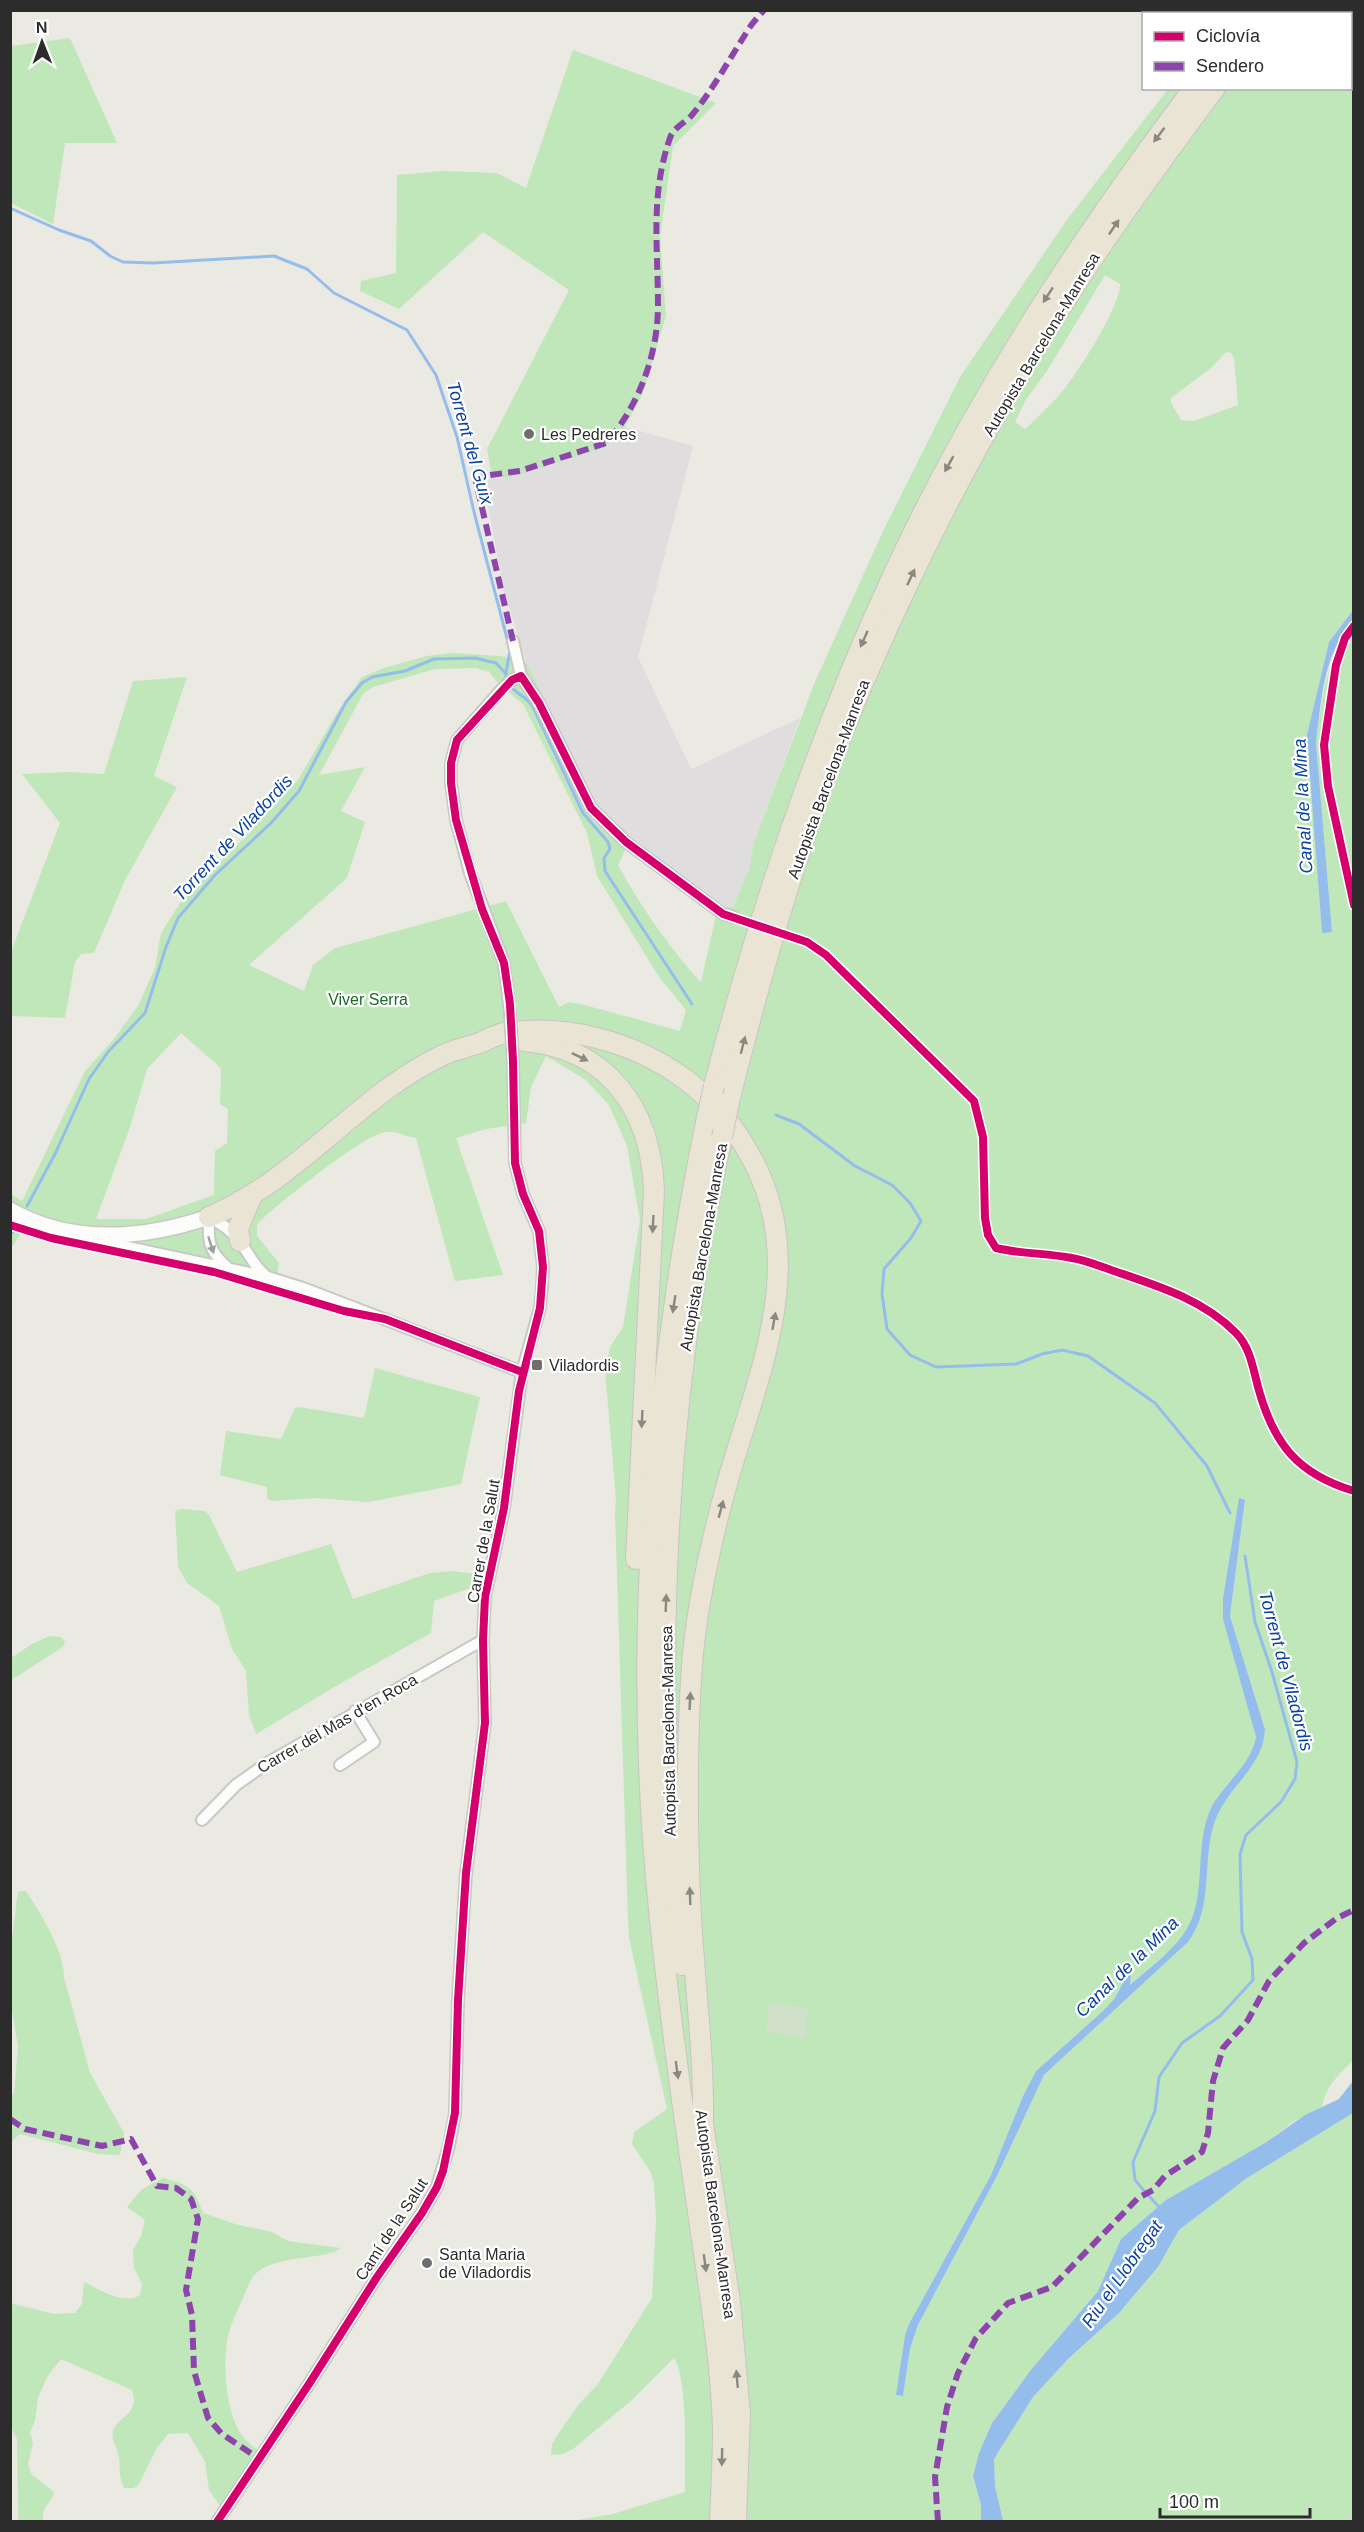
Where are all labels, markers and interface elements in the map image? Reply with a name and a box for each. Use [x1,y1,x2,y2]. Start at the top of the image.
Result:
north arrow [12,12,72,72]
legend [1142,12,1352,90]
text: N [36,19,48,36]
text: Ciclovía [1196,26,1261,46]
text: Sendero [1196,56,1264,76]
one-way arrow [1153,127,1165,143]
one-way arrow [1108,219,1119,235]
street label: Autopista Barcelona-Manresa [980,249,1103,439]
one-way arrow [1043,287,1054,303]
water label: Torrent del Guix [443,379,497,508]
place label: Les Pedreres [541,426,636,443]
marker: Les Pedreres [522,427,536,441]
one-way arrow [945,455,955,472]
one-way arrow [907,569,916,586]
one-way arrow [860,630,869,647]
street label: Autopista Barcelona-Manresa [784,677,873,881]
water label: Canal de la Mina [1289,738,1317,874]
water label: Torrent de Viladordis [169,771,297,905]
park label: Viver Serra [328,991,408,1008]
one-way arrow [739,1036,749,1054]
one-way arrow [572,1053,589,1062]
street label: Autopista Barcelona-Manresa [677,1142,730,1352]
one-way arrow [648,1215,657,1234]
one-way arrow [207,1237,217,1255]
one-way arrow [669,1295,678,1314]
one-way arrow [770,1311,779,1330]
place label: Viladordis [549,1357,619,1374]
marker: Viladordis [530,1358,544,1372]
one-way arrow [638,1410,647,1429]
street label: Carrer de la Salut [464,1477,503,1604]
one-way arrow [716,1499,726,1518]
water label: Torrent de Viladordis [1255,1589,1317,1753]
one-way arrow [661,1594,670,1613]
street label: Autopista Barcelona-Manresa [658,1625,679,1837]
street label: Carrer del Mas d'en Roca [254,1671,420,1776]
one-way arrow [685,1691,695,1710]
one-way arrow [686,1886,695,1905]
water label: Canal de la Mina [1071,1913,1183,2021]
one-way arrow [673,2060,682,2079]
street label: Autopista Barcelona-Manresa [692,2109,739,2320]
street label: Camí de la Salut [352,2175,431,2284]
water label: Riu el Llobregat [1078,2216,1167,2331]
place label: Santa Maria de Viladordis [439,2246,531,2281]
one-way arrow [701,2254,710,2273]
marker: Santa Maria de Viladordis [420,2256,434,2270]
one-way arrow [732,2370,742,2389]
one-way arrow [717,2447,727,2466]
scale bar [1160,2481,1310,2519]
text: 100 m [1169,2492,1219,2512]

